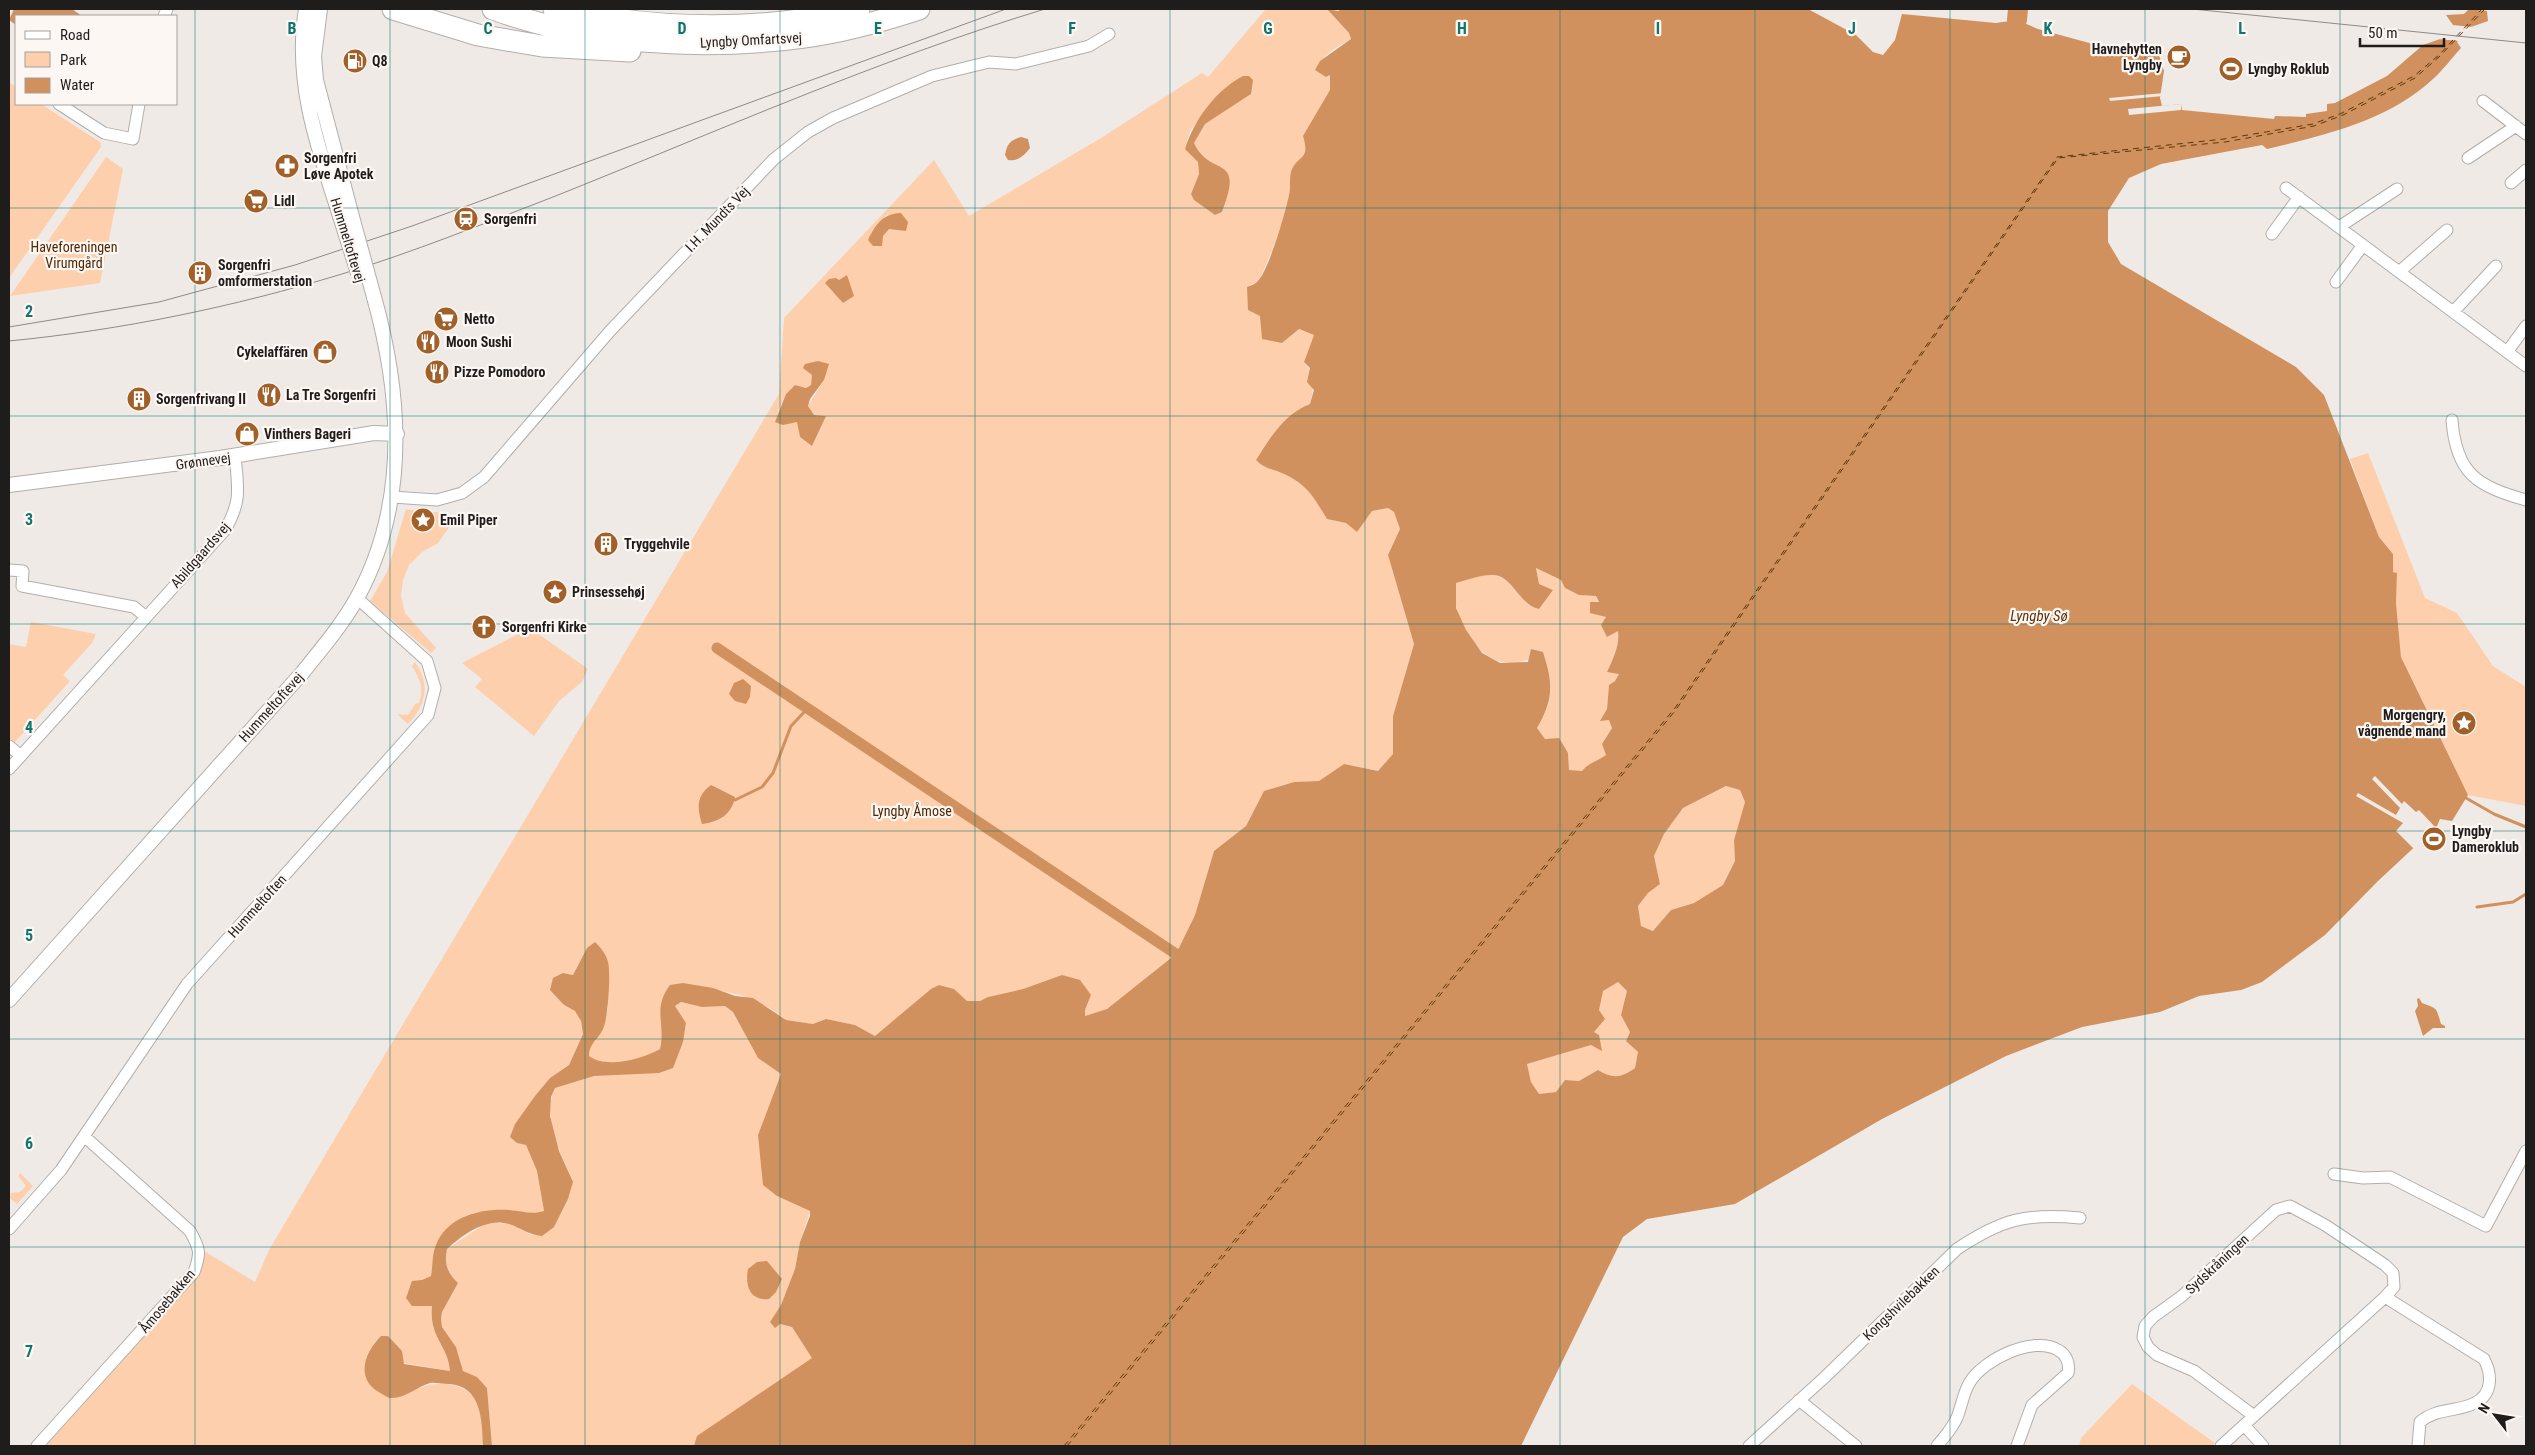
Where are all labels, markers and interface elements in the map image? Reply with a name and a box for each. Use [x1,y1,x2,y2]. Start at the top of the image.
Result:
legend [15,15,178,105]
scale bar [2360,15,2444,47]
text: B [288,19,297,38]
text: C [483,19,493,38]
text: D [677,19,687,38]
text: E [874,19,882,38]
text: F [1068,19,1076,38]
text: G [1263,19,1273,38]
text: H [1457,19,1467,38]
text: I [1656,19,1660,38]
text: J [1848,19,1856,38]
text: K [2044,19,2053,38]
text: L [2238,19,2246,38]
text: 50 m [2368,24,2398,42]
text: Road [60,26,90,44]
street label: Lyngby Omfartsvej [700,29,802,51]
place label: Havnehytten Lyngby [2092,41,2163,73]
cafe icon: Havnehytten Lyngby [2166,44,2192,70]
fuel station icon: Q8 [342,48,368,74]
text: Park [60,51,87,69]
place label: Q8 [372,53,388,69]
sports icon: Lyngby Roklub [2218,56,2244,82]
place label: Lyngby Roklub [2248,61,2329,77]
text: Water [60,76,95,94]
place label: Sorgenfri Løve Apotek [304,150,374,182]
pharmacy icon: Sorgenfri Løve Apotek [274,153,300,179]
street label: I.H. Mundts Vej [682,183,752,255]
supermarket icon: Lidl [243,188,269,214]
place label: Lidl [274,193,295,209]
street label: Hummeltoftevej [327,196,369,284]
station icon: Sorgenfri [453,206,479,232]
place label: Sorgenfri [484,211,536,227]
park label: Haveforeningen Virumgård [31,239,117,271]
place label: Sorgenfri omformerstation [218,257,312,289]
building icon: Sorgenfri omformerstation [187,260,213,286]
text: 2 [25,302,33,321]
supermarket icon: Netto [433,306,459,332]
place label: Netto [464,311,495,327]
restaurant icon: Moon Sushi [415,329,441,355]
place label: Moon Sushi [446,334,512,350]
shop icon: Cykelaffären [312,339,338,365]
place label: Cykelaffären [237,344,308,360]
restaurant icon: Pizze Pomodoro [424,359,450,385]
place label: Pizze Pomodoro [454,364,545,380]
restaurant icon: La Tre Sorgenfri [256,382,282,408]
building icon: Sorgenfrivang II [126,386,152,412]
place label: La Tre Sorgenfri [286,387,376,403]
place label: Sorgenfrivang II [156,391,246,407]
shop icon: Vinthers Bageri [234,421,260,447]
place label: Vinthers Bageri [264,426,351,442]
street label: Grønnevej [175,449,231,473]
place icon: Emil Piper [410,507,436,533]
text: 3 [25,510,33,529]
place label: Emil Piper [440,512,498,528]
street label: Abildgaardsvej [167,519,233,591]
building icon: Tryggehvile [593,531,619,557]
place label: Tryggehvile [624,536,690,552]
place icon: Prinsessehøj [542,579,568,605]
place label: Prinsessehøj [572,584,645,600]
water label: Lyngby Sø [2010,607,2068,625]
church icon: Sorgenfri Kirke [471,614,497,640]
place label: Sorgenfri Kirke [502,619,587,635]
street label: Hummeltoftevej [236,669,306,745]
place label: Morgengry, vågnende mand [2358,707,2446,739]
place icon: Morgengry, vågnende mand [2451,710,2477,736]
text: 4 [25,718,33,737]
park label: Lyngby Åmose [872,802,952,819]
place label: Lyngby Dameroklub [2452,823,2519,855]
sports icon: Lyngby Dameroklub [2421,826,2447,852]
street label: Hummeltoften [225,871,289,941]
text: 5 [25,926,33,945]
text: 6 [25,1134,33,1153]
street label: Sydskråningen [2182,1231,2252,1297]
street label: Kongshvilebakken [1860,1263,1942,1343]
street label: Åmosebakken [135,1265,198,1336]
text: 7 [25,1342,33,1361]
north arrow [2470,1390,2520,1440]
text: N [2475,1401,2493,1416]

